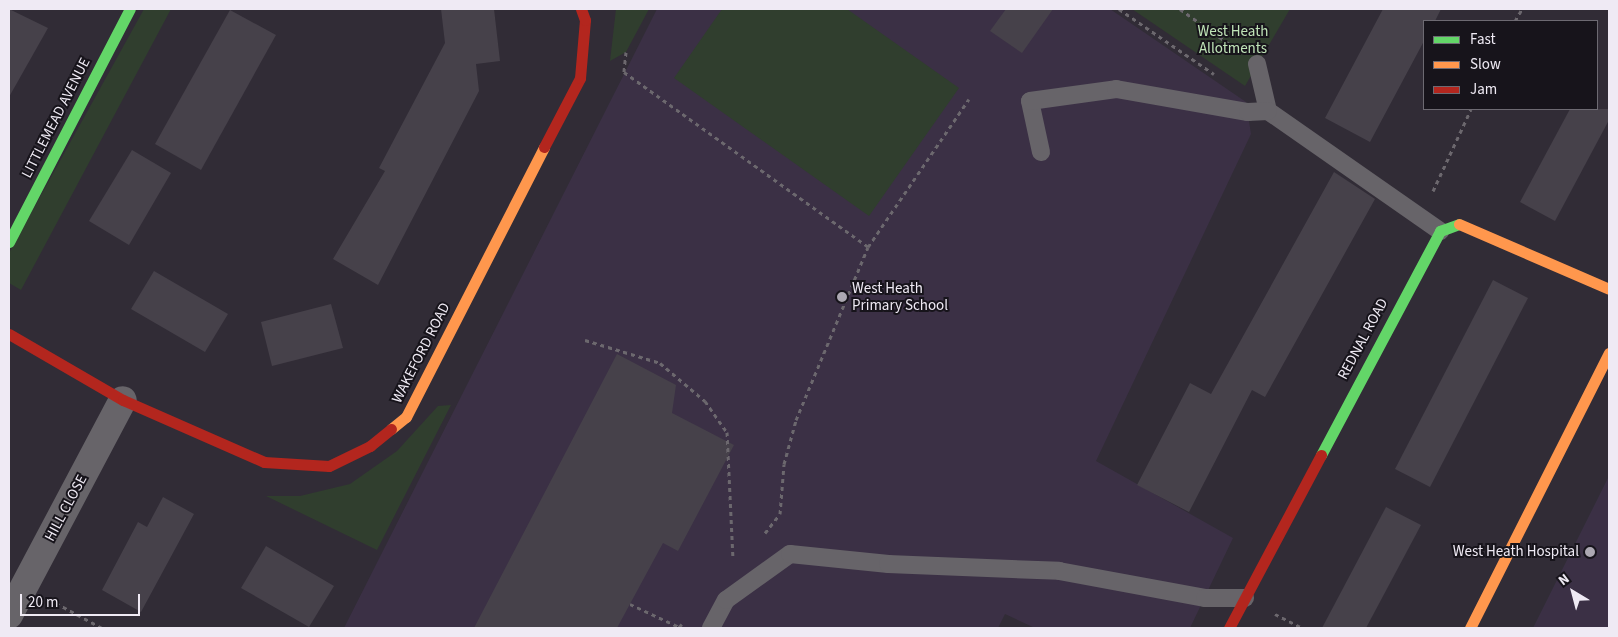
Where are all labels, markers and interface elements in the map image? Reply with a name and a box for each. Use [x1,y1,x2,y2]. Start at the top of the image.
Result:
legend [1423,20,1598,110]
park label: West Heath Allotments [1198,22,1268,57]
text: Fast [1470,29,1496,50]
text: Slow [1470,54,1501,75]
street label: LITTLEMEAD AVENUE [18,55,94,181]
text: Jam [1470,79,1497,100]
place label: West Heath Primary School [852,279,948,314]
marker: West Heath Primary School [836,291,848,303]
street label: REDNAL ROAD [1334,295,1392,383]
street label: WAKEFORD ROAD [388,300,454,406]
street label: HILL CLOSE [41,472,91,544]
place label: West Heath Hospital [1453,543,1579,561]
marker: West Heath Hospital [1583,545,1597,559]
north arrow [1548,567,1598,617]
text: N [1554,569,1574,591]
scale bar [22,584,142,616]
text: 20 m [28,592,58,613]

